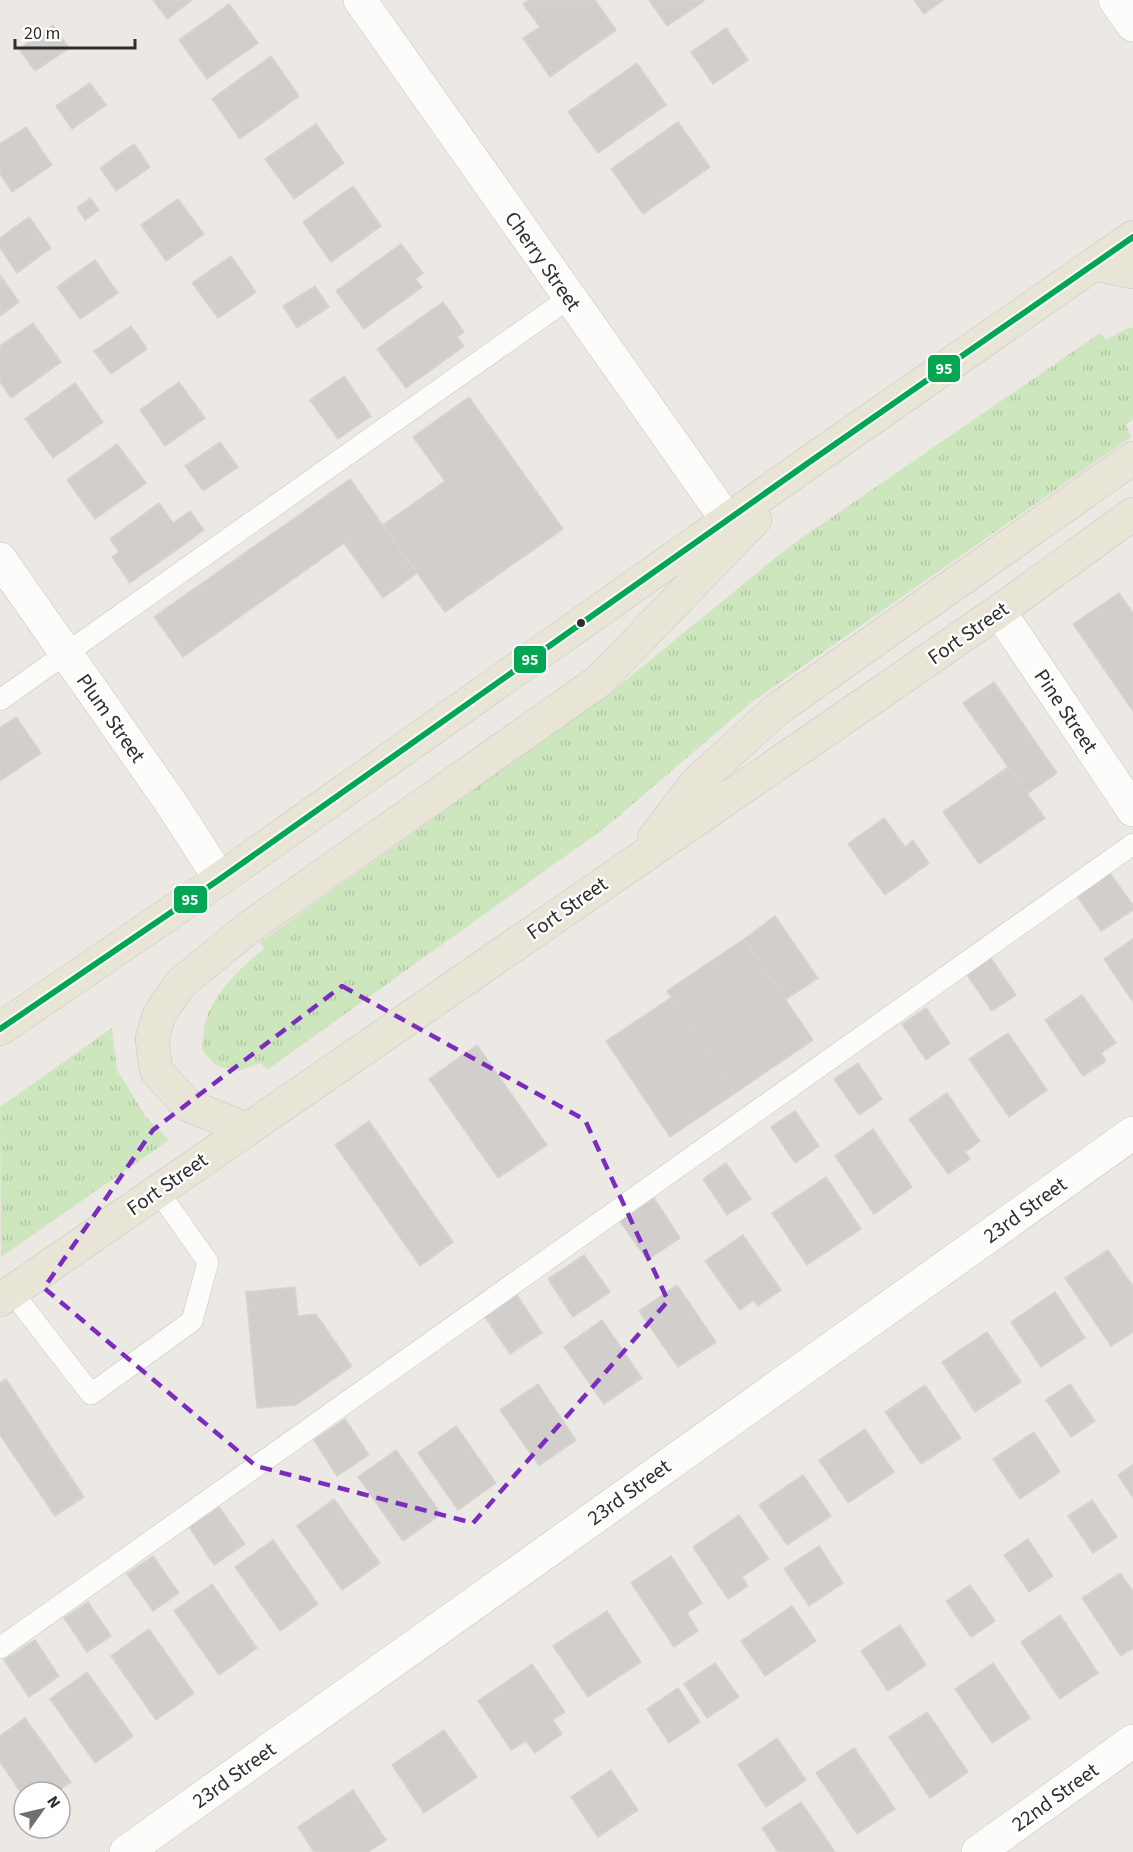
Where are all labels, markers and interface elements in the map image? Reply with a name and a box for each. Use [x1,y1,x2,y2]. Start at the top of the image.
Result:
scale bar [15,12,135,50]
text: 20 m [24,21,60,46]
street label: Cherry Street [498,205,588,317]
line badge: 95 [927,354,961,383]
text: 95 [936,358,952,380]
street label: Fort Street [921,594,1015,672]
unlabelled marker [575,617,587,629]
line badge: 95 [513,645,547,674]
text: 95 [522,649,538,671]
street label: Pine Street [1027,663,1105,759]
street label: Plum Street [69,667,153,769]
street label: Fort Street [520,869,614,947]
line badge: 95 [173,885,208,914]
text: 95 [182,889,198,911]
street label: Fort Street [120,1145,214,1223]
street label: 23rd Street [977,1170,1073,1250]
street label: 23rd Street [581,1452,677,1532]
street label: 23rd Street [186,1735,282,1815]
street label: 22nd Street [1005,1755,1105,1839]
north arrow [12,1780,72,1840]
text: N [42,1792,66,1813]

